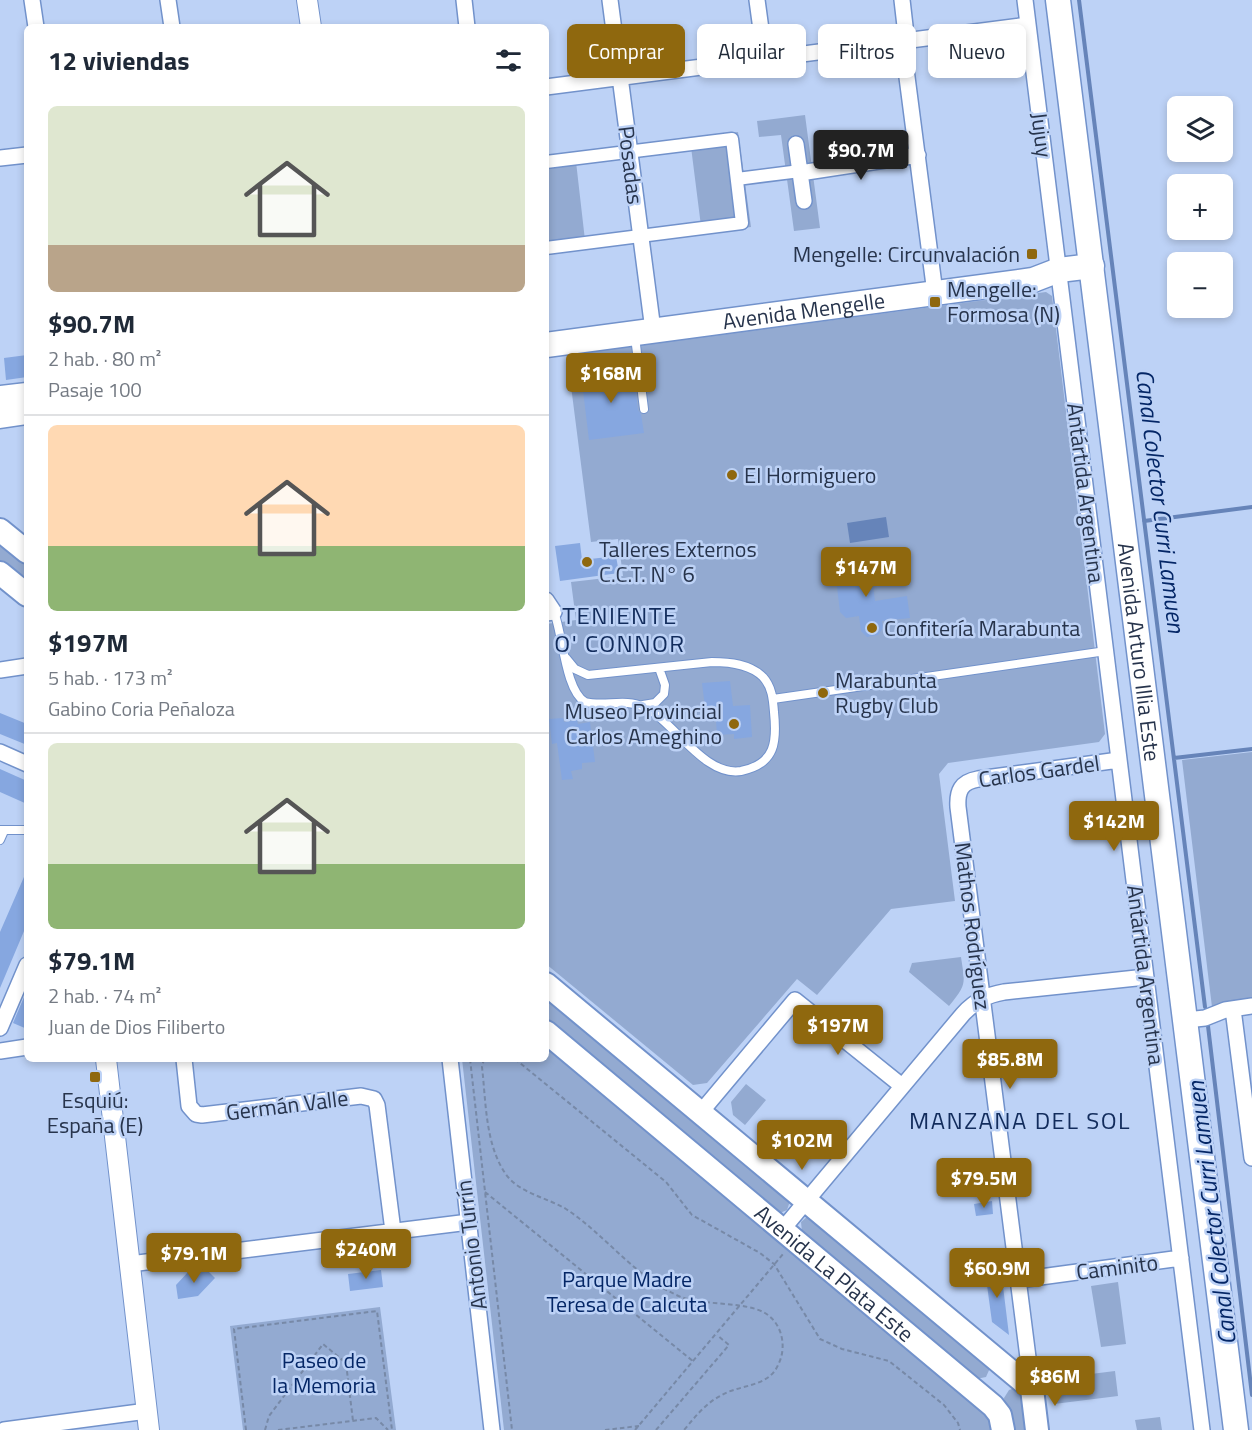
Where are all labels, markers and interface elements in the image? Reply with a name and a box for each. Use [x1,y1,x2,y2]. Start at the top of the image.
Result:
chip: Comprar [567,24,685,78]
chip: Alquilar [697,24,806,78]
chip: Filtros [818,24,916,78]
chip: Nuevo [928,24,1026,78]
text: 12 viviendas [48,41,190,80]
icon: filters [492,44,525,77]
map controls [1167,96,1233,318]
button: layers [1167,96,1233,162]
street label: Jujuy [1022,111,1062,160]
street label: Posadas [609,124,653,206]
pin: $90.7M [812,130,910,181]
text: $90.7M [827,134,895,165]
icon: home [233,145,341,253]
button: + [1167,174,1233,240]
place label: Mengelle: Circunvalación [793,237,1020,271]
marker: Mengelle: Circunvalación [1025,247,1039,261]
button: − [1167,252,1233,318]
place label: Mengelle: Formosa (N) [947,272,1060,331]
street label: Avenida Mengelle [720,283,887,338]
marker: Mengelle: Formosa (N) [928,295,942,309]
text: $90.7M [48,304,135,343]
text: 2 hab. · 80 m² [48,343,161,374]
pin: $168M [569,353,653,404]
text: $168M [580,357,642,388]
water label: Canal Colector Curri Lamuen [1127,367,1195,636]
text: Pasaje 100 [48,374,142,405]
street label: Antártida Argentina [1058,401,1114,585]
place label: El Hormiguero [744,458,876,492]
icon: home [233,464,341,572]
marker: El Hormiguero [725,468,739,482]
place label: Talleres Externos C.C.T. N° 6 [599,532,757,591]
street label: Avenida Arturo Illia Este [1109,541,1170,763]
pin: $147M [824,547,908,598]
text: $147M [835,551,897,582]
marker: Talleres Externos C.C.T. N° 6 [580,555,594,569]
district label: TENIENTE O' CONNOR [554,597,686,661]
place label: Confitería Marabunta [884,611,1080,645]
marker: Confitería Marabunta [865,621,879,635]
text: $197M [48,623,129,662]
text: 5 hab. · 173 m² [48,662,173,693]
place label: Marabunta Rugby Club [835,663,939,722]
marker: Marabunta Rugby Club [816,686,830,700]
text: Gabino Coria Peñaloza [48,693,235,724]
place label: Museo Provincial Carlos Ameghino [564,694,722,753]
marker: Museo Provincial Carlos Ameghino [727,717,741,731]
street label: Carlos Gardel [976,746,1102,796]
icon: home [233,782,341,890]
pin: $142M [1072,801,1156,852]
text: $142M [1083,805,1145,836]
street label: Mathos Rodríguez [946,840,1000,1012]
street label: Antártida Argentina [1118,883,1174,1067]
text: $79.1M [48,941,135,980]
text: 2 hab. · 74 m² [48,980,161,1011]
pin: $197M [796,1005,880,1056]
text: $197M [807,1009,869,1040]
text: Juan de Dios Filiberto [48,1011,225,1042]
pin: $85.8M [961,1039,1059,1090]
text: $85.8M [976,1043,1044,1074]
marker: Esquiú: España (E) [88,1070,102,1084]
water label: Canal Colector Curri Lamuen [1177,1078,1245,1347]
street label: Germán Valle [224,1081,350,1129]
place label: Esquiú: España (E) [47,1083,143,1142]
district label: MANZANA DEL SOL [909,1102,1131,1138]
pin: $102M [760,1120,844,1171]
text: $102M [771,1124,833,1155]
pin: $79.5M [935,1158,1033,1209]
text: $79.5M [950,1162,1018,1193]
street label: Antonio Turrín [446,1178,496,1312]
street label: Avenida La Plata Este [747,1196,922,1350]
pin: $240M [324,1229,408,1280]
pin: $79.1M [145,1233,243,1284]
text: $240M [335,1233,397,1264]
text: $79.1M [160,1237,228,1268]
street label: Caminito [1074,1245,1160,1289]
pin: $60.9M [948,1248,1046,1299]
text: $60.9M [963,1252,1031,1283]
park label: Parque Madre Teresa de Calcuta [547,1262,707,1321]
park label: Paseo de la Memoria [272,1343,376,1402]
pin: $86M [1019,1356,1091,1407]
text: $86M [1030,1360,1080,1391]

